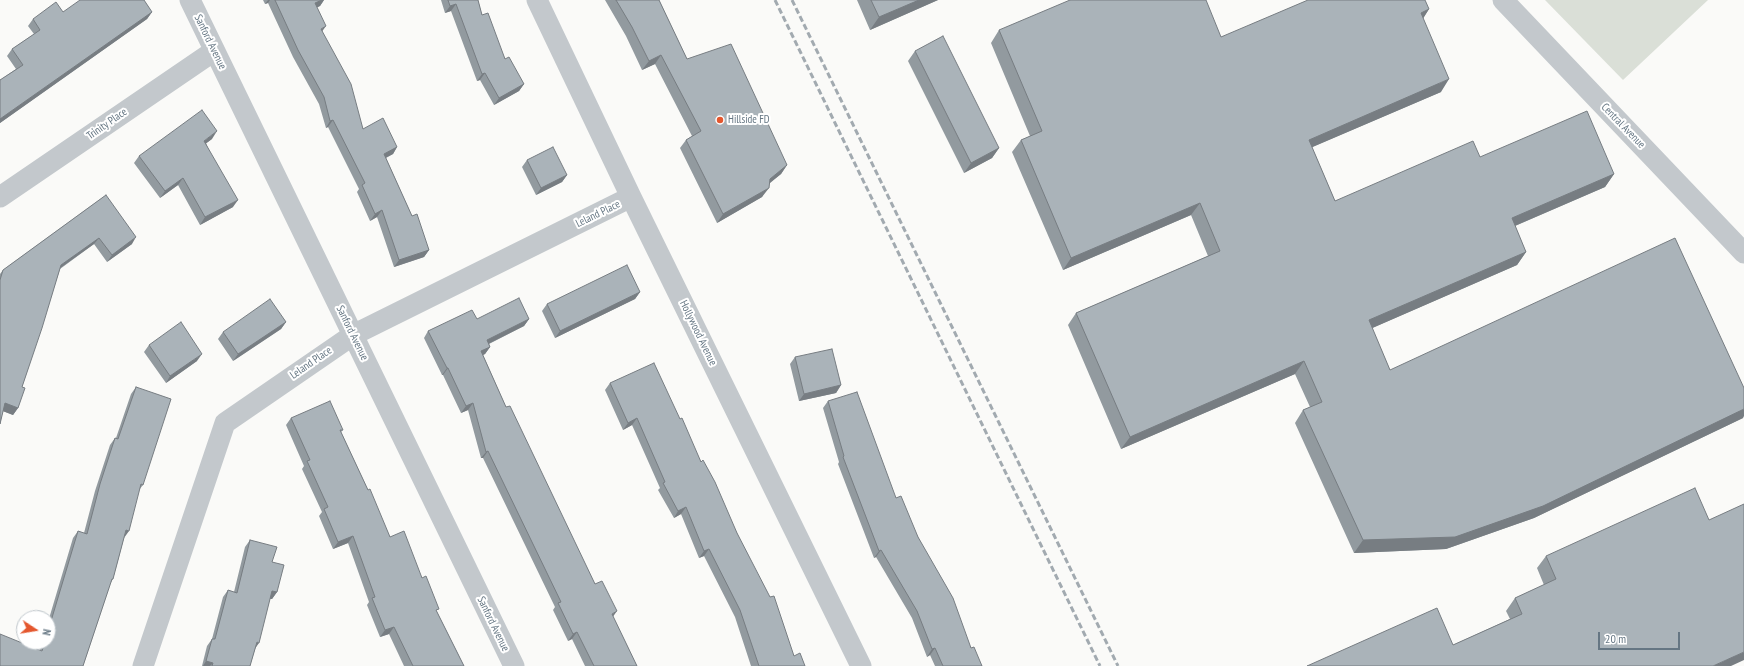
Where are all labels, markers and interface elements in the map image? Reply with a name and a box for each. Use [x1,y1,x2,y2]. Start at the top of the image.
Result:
street label: Sanford Avenue [191,12,229,72]
street label: Central Avenue [1598,101,1648,151]
street label: Trinity Place [84,105,130,143]
place label: Hillside FD [728,113,769,127]
marker: Hillside FD [715,115,725,125]
street label: Leland Place [574,198,622,230]
street label: Hollywood Avenue [677,298,719,368]
street label: Sanford Avenue [333,303,371,363]
street label: Leland Place [288,344,334,382]
street label: Sanford Avenue [474,594,512,654]
north arrow [16,610,56,650]
scale bar [1600,624,1682,650]
text: N [39,628,54,637]
text: 20 m [1605,631,1626,646]

